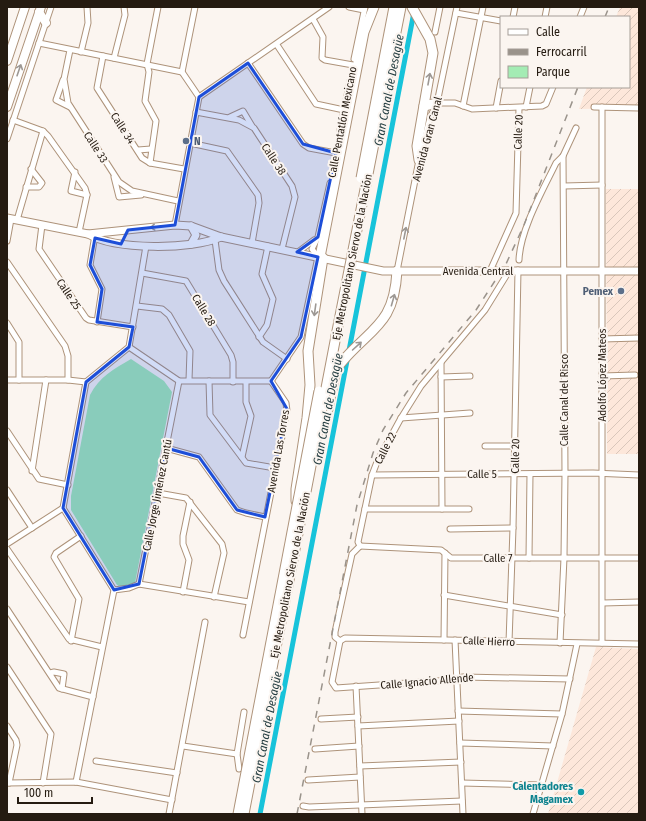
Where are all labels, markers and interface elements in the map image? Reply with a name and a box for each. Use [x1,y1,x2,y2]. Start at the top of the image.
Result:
legend [500,16,630,88]
text: Calle [536,25,560,39]
water label: Gran Canal de Desagüe [371,33,407,147]
text: Ferrocarril [536,45,587,59]
one-way arrow [16,64,24,76]
street label: Calle Pentatlón Mexicano [325,65,360,179]
text: Parque [536,65,570,79]
one-way arrow [426,73,434,86]
street label: Avenida Gran Canal [410,95,445,183]
street label: Calle 34 [108,110,138,147]
street label: Calle 20 [511,114,526,150]
street label: Calle 33 [81,129,110,165]
place label: N [194,135,201,148]
marker: N [181,136,191,146]
street label: Calle 38 [259,141,289,178]
street label: Eje Metropolitano Siervo de la Nación [330,173,375,341]
one-way arrow [150,223,163,231]
one-way arrow [401,227,409,240]
street label: Avenida Central [443,265,513,278]
street label: Calle 25 [54,276,84,312]
place label: Pemex [583,285,614,298]
marker: Pemex [616,286,626,296]
street label: Calle 28 [189,292,218,329]
one-way arrow [390,294,397,307]
one-way arrow [311,303,319,316]
street label: Adolfo López Mateos [596,328,609,422]
one-way arrow [352,342,363,351]
water label: Gran Canal de Desagüe [310,352,346,466]
street label: Calle Canal del Risco [558,354,571,446]
street label: Avenida Las Torres [265,408,292,493]
street label: Calle 22 [372,430,399,466]
street label: Calle Jorge Jiménez Cantú [140,438,175,552]
street label: Calle 20 [509,438,522,474]
street label: Calle 5 [467,468,497,481]
street label: Eje Metropolitano Siervo de la Nación [268,491,313,659]
street label: Calle 7 [484,552,513,565]
street label: Calle Hierro [462,634,516,649]
water label: Gran Canal de Desagüe [249,670,285,784]
street label: Calle Ignacio Allende [380,671,474,692]
scale bar [18,779,92,805]
place label: Calentadores Magamex [512,780,574,806]
text: 100 m [24,786,53,800]
marker: Calentadores Magamex [576,787,586,797]

